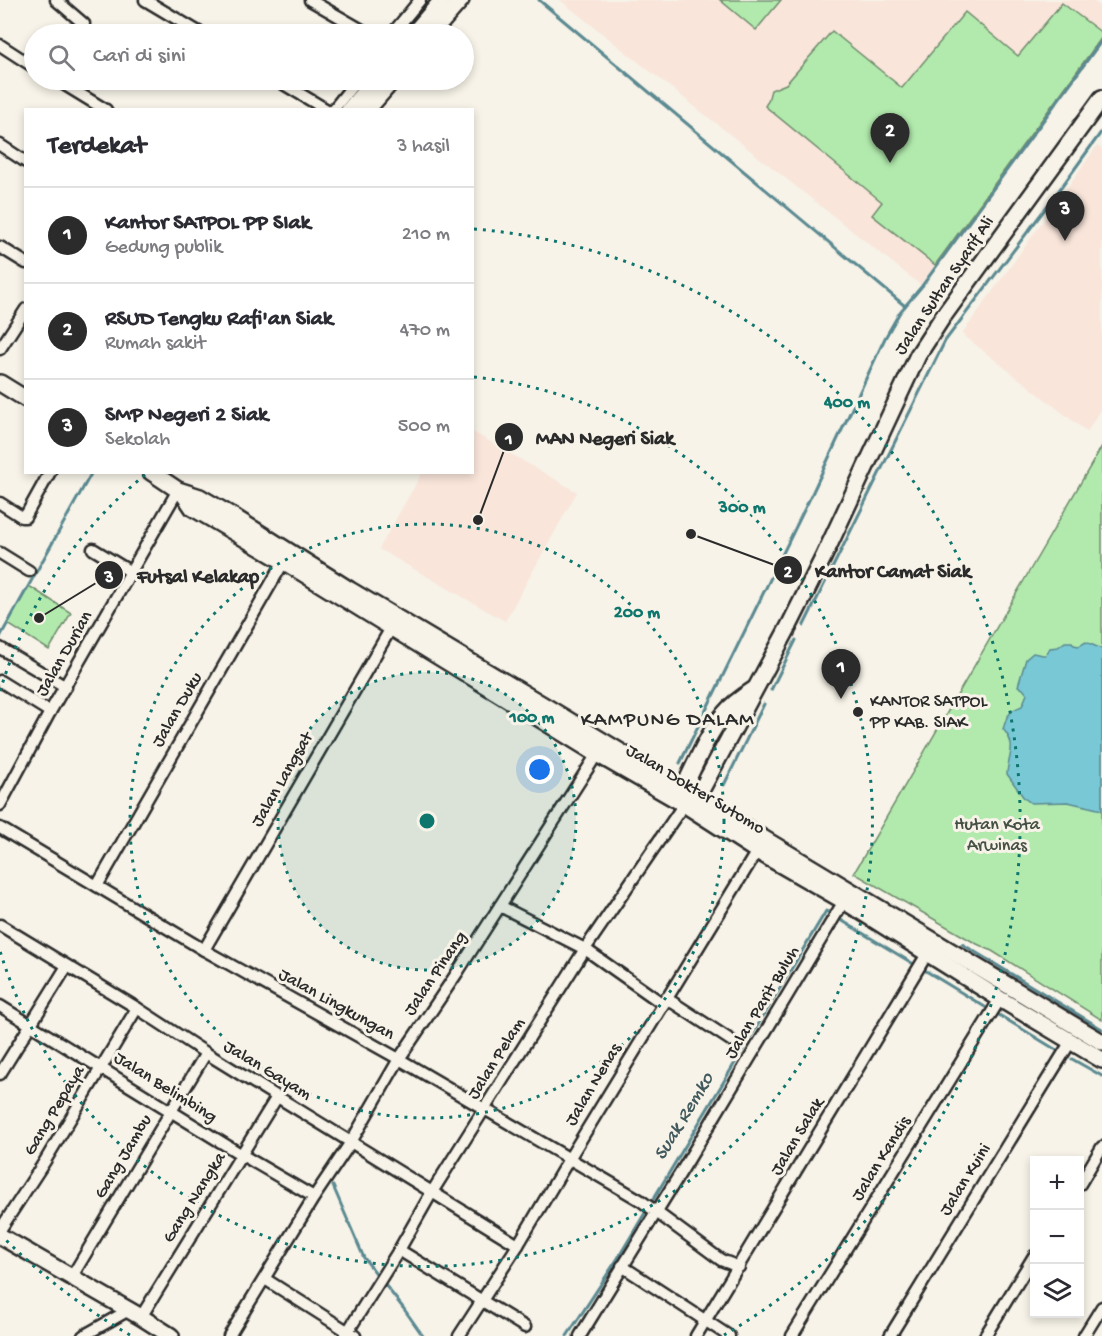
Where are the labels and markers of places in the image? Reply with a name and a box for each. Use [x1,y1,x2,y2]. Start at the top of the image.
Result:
pin: 2 [870,114,910,163]
pin: 3 [1046,192,1084,241]
callout: MAN Negeri Siak [494,418,686,456]
callout: Kantor Camat Siak [773,551,982,589]
callout: Futsal Kelakap [94,556,271,594]
pin: 1 [822,650,860,699]
place label: KANTOR SATPOL PP KAB. SIAK [869,692,988,734]
marker: KANTOR SATPOL PP KAB. SIAK [851,705,865,719]
centre of rings [417,811,437,831]

